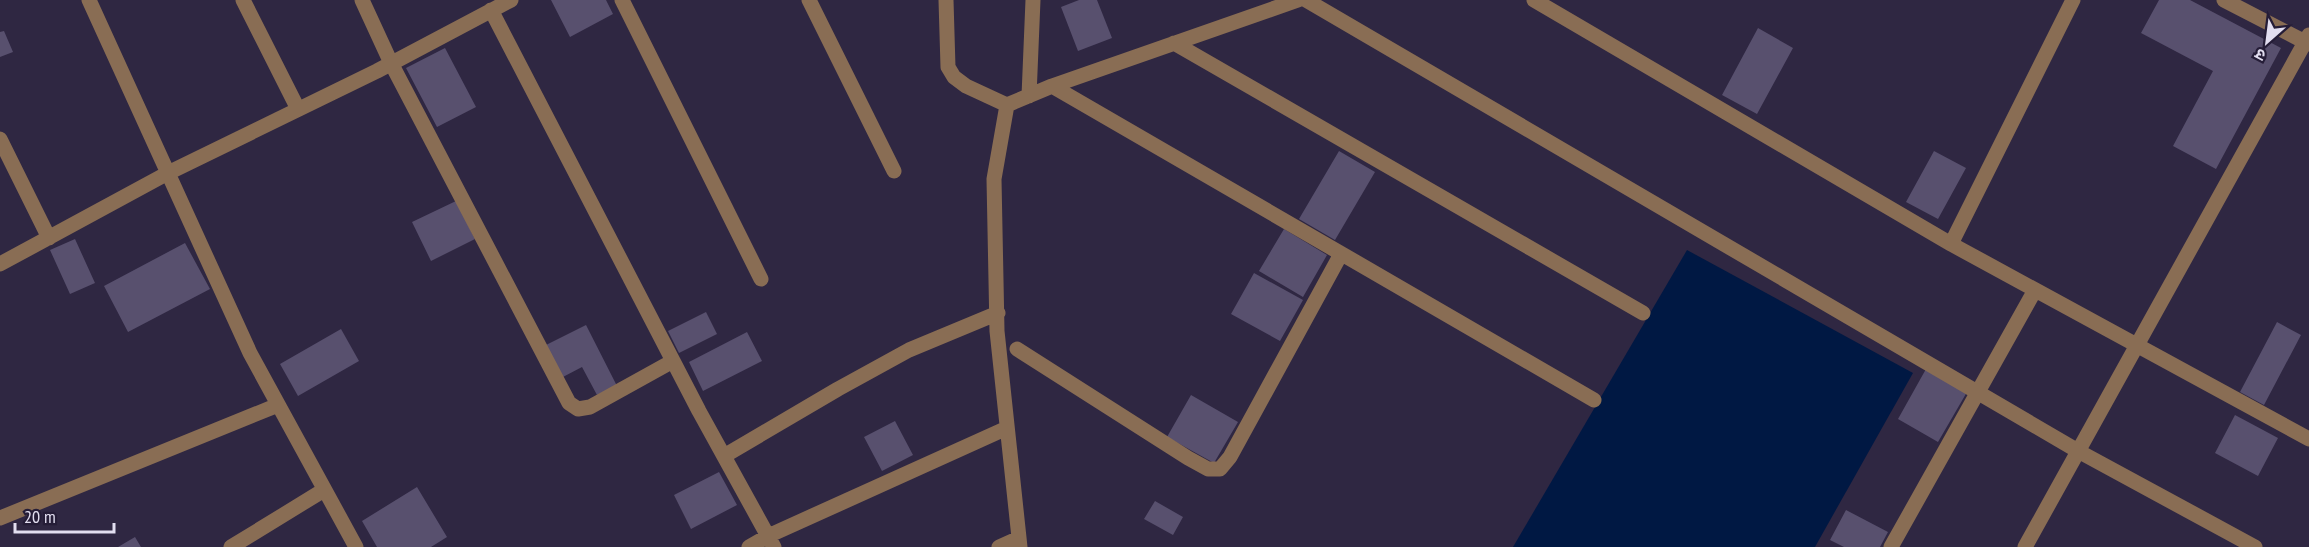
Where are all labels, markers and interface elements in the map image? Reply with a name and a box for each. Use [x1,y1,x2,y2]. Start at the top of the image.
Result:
north arrow [2237,12,2297,72]
text: उ [2251,44,2269,66]
scale bar [15,496,114,534]
text: 20 m [24,505,56,528]

